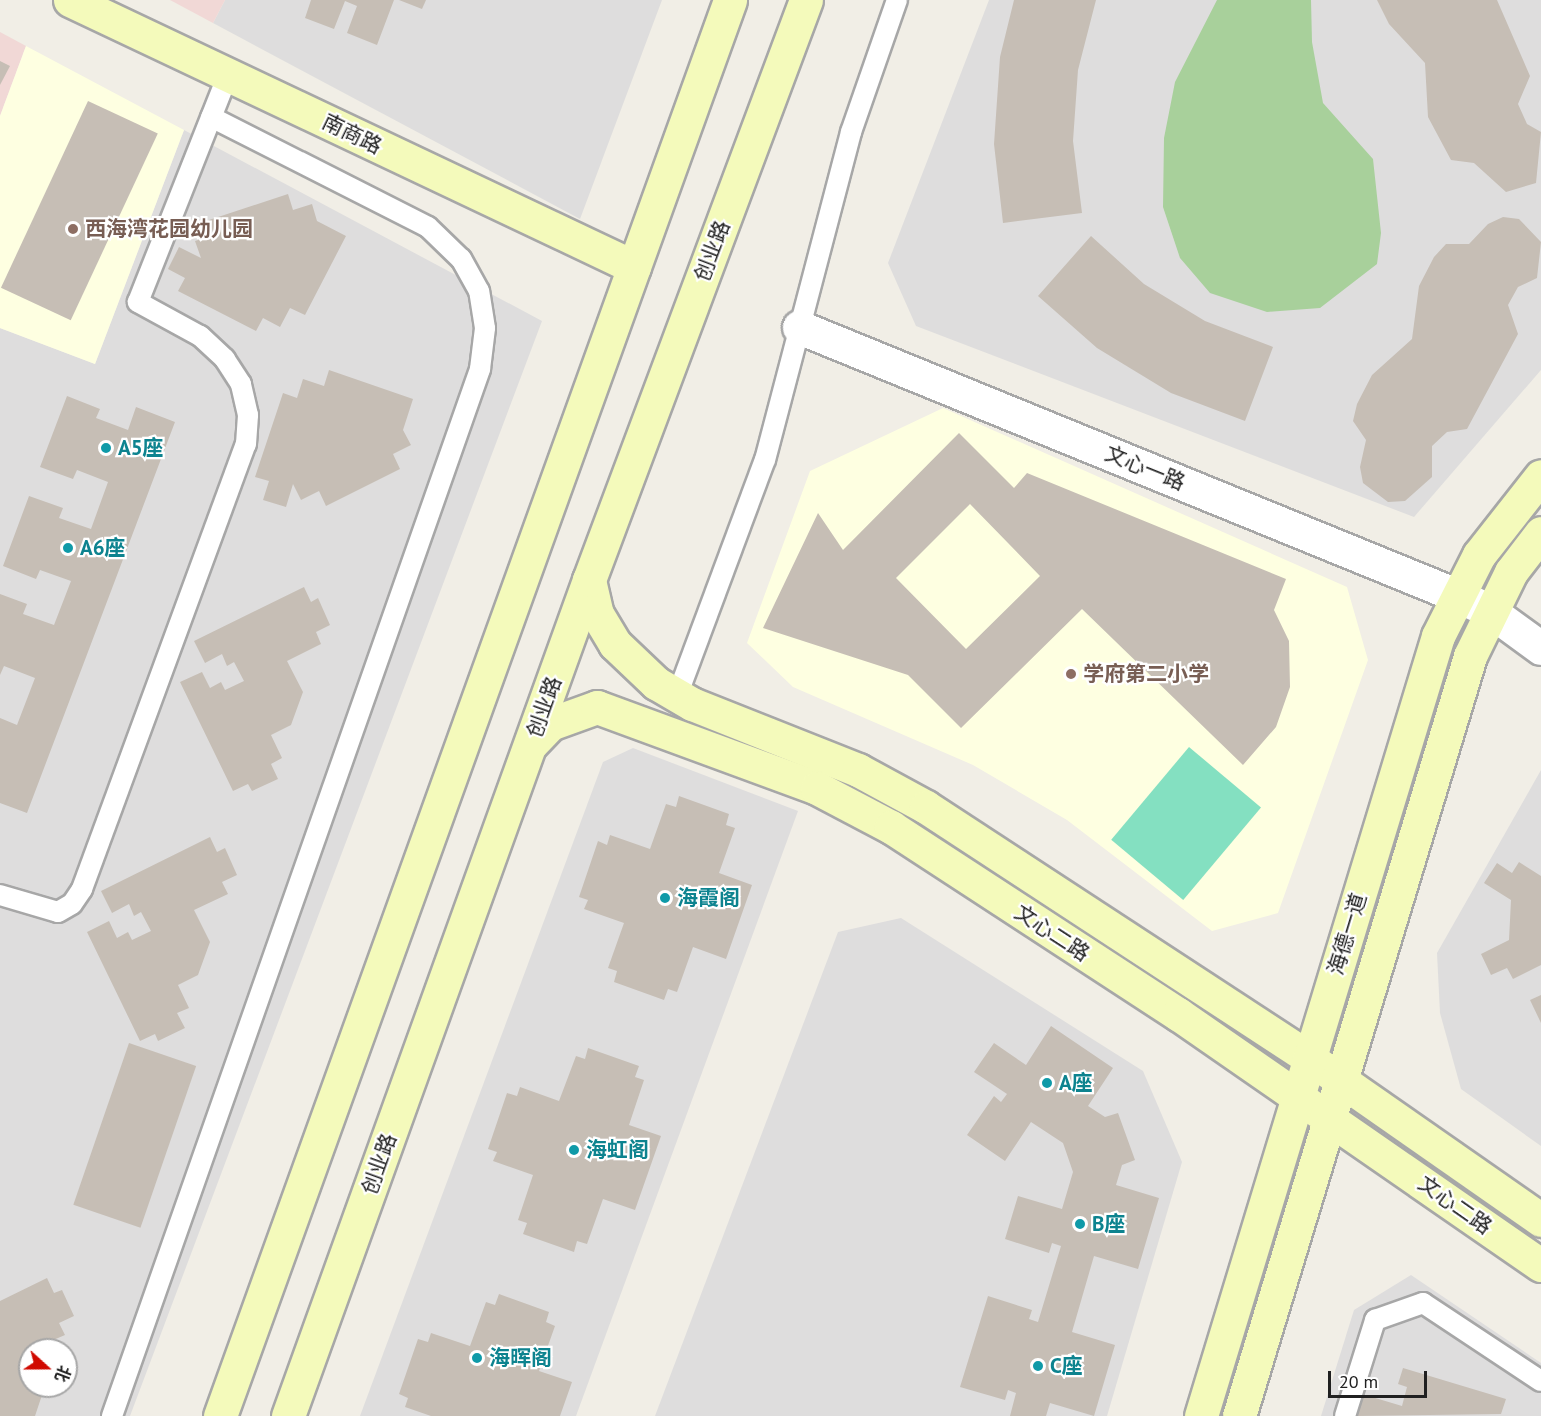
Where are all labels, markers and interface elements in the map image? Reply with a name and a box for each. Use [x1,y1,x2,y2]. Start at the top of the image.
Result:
street label: 南商路 [318,109,386,159]
place label: 西海湾花园幼儿园 [85,216,253,242]
street label: 创业路 [689,217,735,285]
marker: 西海湾花园幼儿园 [66,222,80,236]
place label: A5座 [118,435,164,461]
marker: A5座 [99,441,113,455]
street label: 文心一路 [1101,441,1189,495]
place label: A6座 [80,535,126,561]
marker: A6座 [61,541,75,555]
place label: 学府第二小学 [1083,661,1209,687]
marker: 学府第二小学 [1064,667,1078,681]
street label: 创业路 [521,673,567,741]
place label: 海霞阁 [677,885,740,911]
street label: 海德一道 [1323,890,1371,978]
marker: 海霞阁 [658,891,672,905]
street label: 文心二路 [1010,900,1094,966]
place label: A座 [1059,1070,1093,1096]
marker: A座 [1040,1076,1054,1090]
street label: 创业路 [356,1130,402,1198]
place label: 海虹阁 [586,1137,649,1163]
marker: 海虹阁 [567,1143,581,1157]
street label: 文心二路 [1413,1171,1497,1239]
place label: B座 [1092,1211,1125,1237]
marker: B座 [1073,1217,1087,1231]
north arrow [18,1338,78,1398]
place label: 海晖阁 [489,1345,552,1371]
marker: 海晖阁 [470,1351,484,1365]
place label: C座 [1050,1353,1083,1379]
marker: C座 [1031,1359,1045,1373]
scale bar [1331,1359,1430,1397]
text: 北 [51,1363,75,1385]
text: 20 m [1339,1370,1378,1393]

